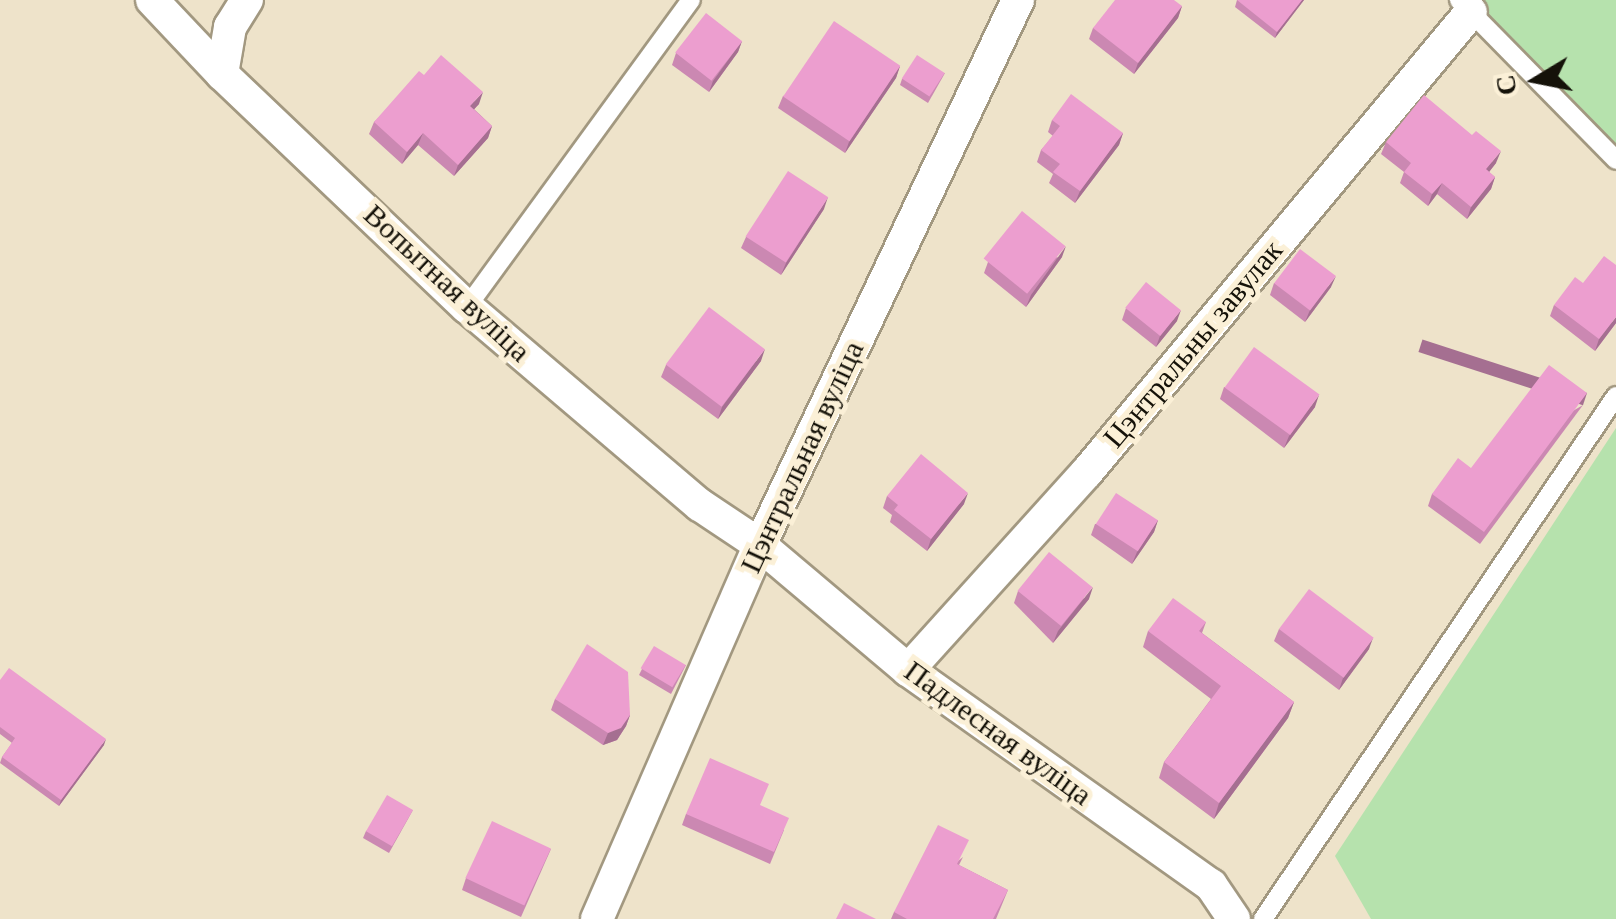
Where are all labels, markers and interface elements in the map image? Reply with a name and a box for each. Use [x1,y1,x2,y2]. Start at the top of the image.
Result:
north arrow [1486,30,1586,130]
text: С [1489,73,1523,98]
street label: Вопытная вуліца [356,197,538,369]
street label: Цэнтральны завулак [1096,233,1290,455]
street label: Цэнтральная вуліца [733,335,871,579]
street label: Падлесная вуліца [897,653,1099,813]

